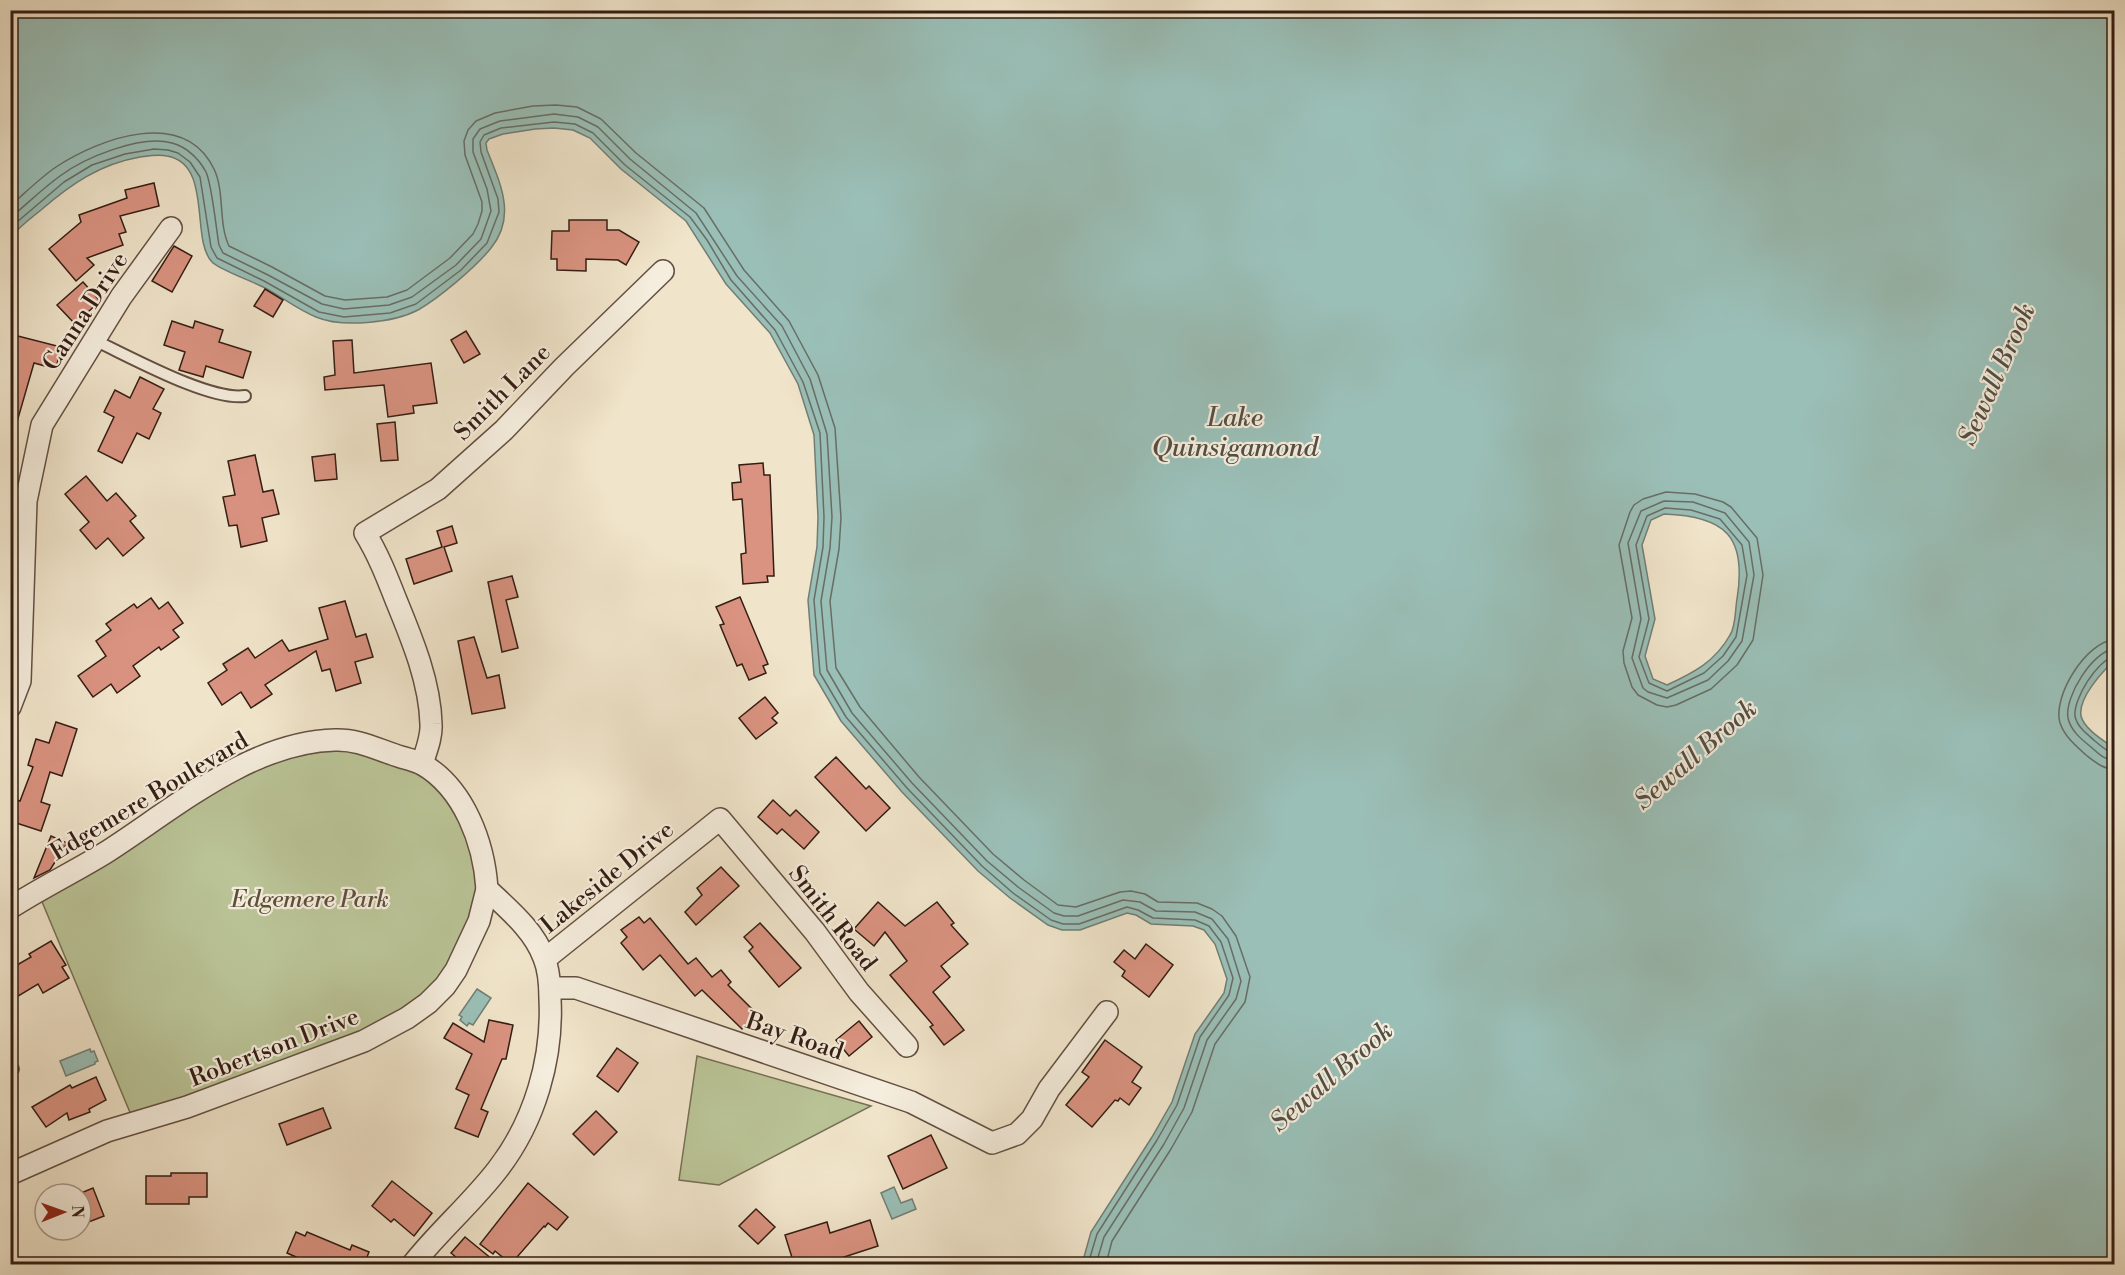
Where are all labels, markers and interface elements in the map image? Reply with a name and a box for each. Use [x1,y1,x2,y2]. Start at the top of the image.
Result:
street label: Canna Drive [36,247,135,377]
water label: Sewall Brook [1951,298,2043,451]
street label: Smith Lane [448,338,557,447]
water label: Lake Quinsigamond [1152,402,1320,464]
water label: Sewall Brook [1628,693,1764,817]
street label: Edgemere Boulevard [45,726,254,868]
street label: Lakeside Drive [535,815,680,941]
street label: Smith Road [782,860,883,978]
park label: Edgemere Park [230,885,389,915]
street label: Robertson Drive [185,1002,364,1094]
street label: Bay Road [741,1006,848,1068]
water label: Sewall Brook [1264,1015,1400,1139]
north arrow [33,1182,93,1242]
text: N [67,1205,87,1219]

